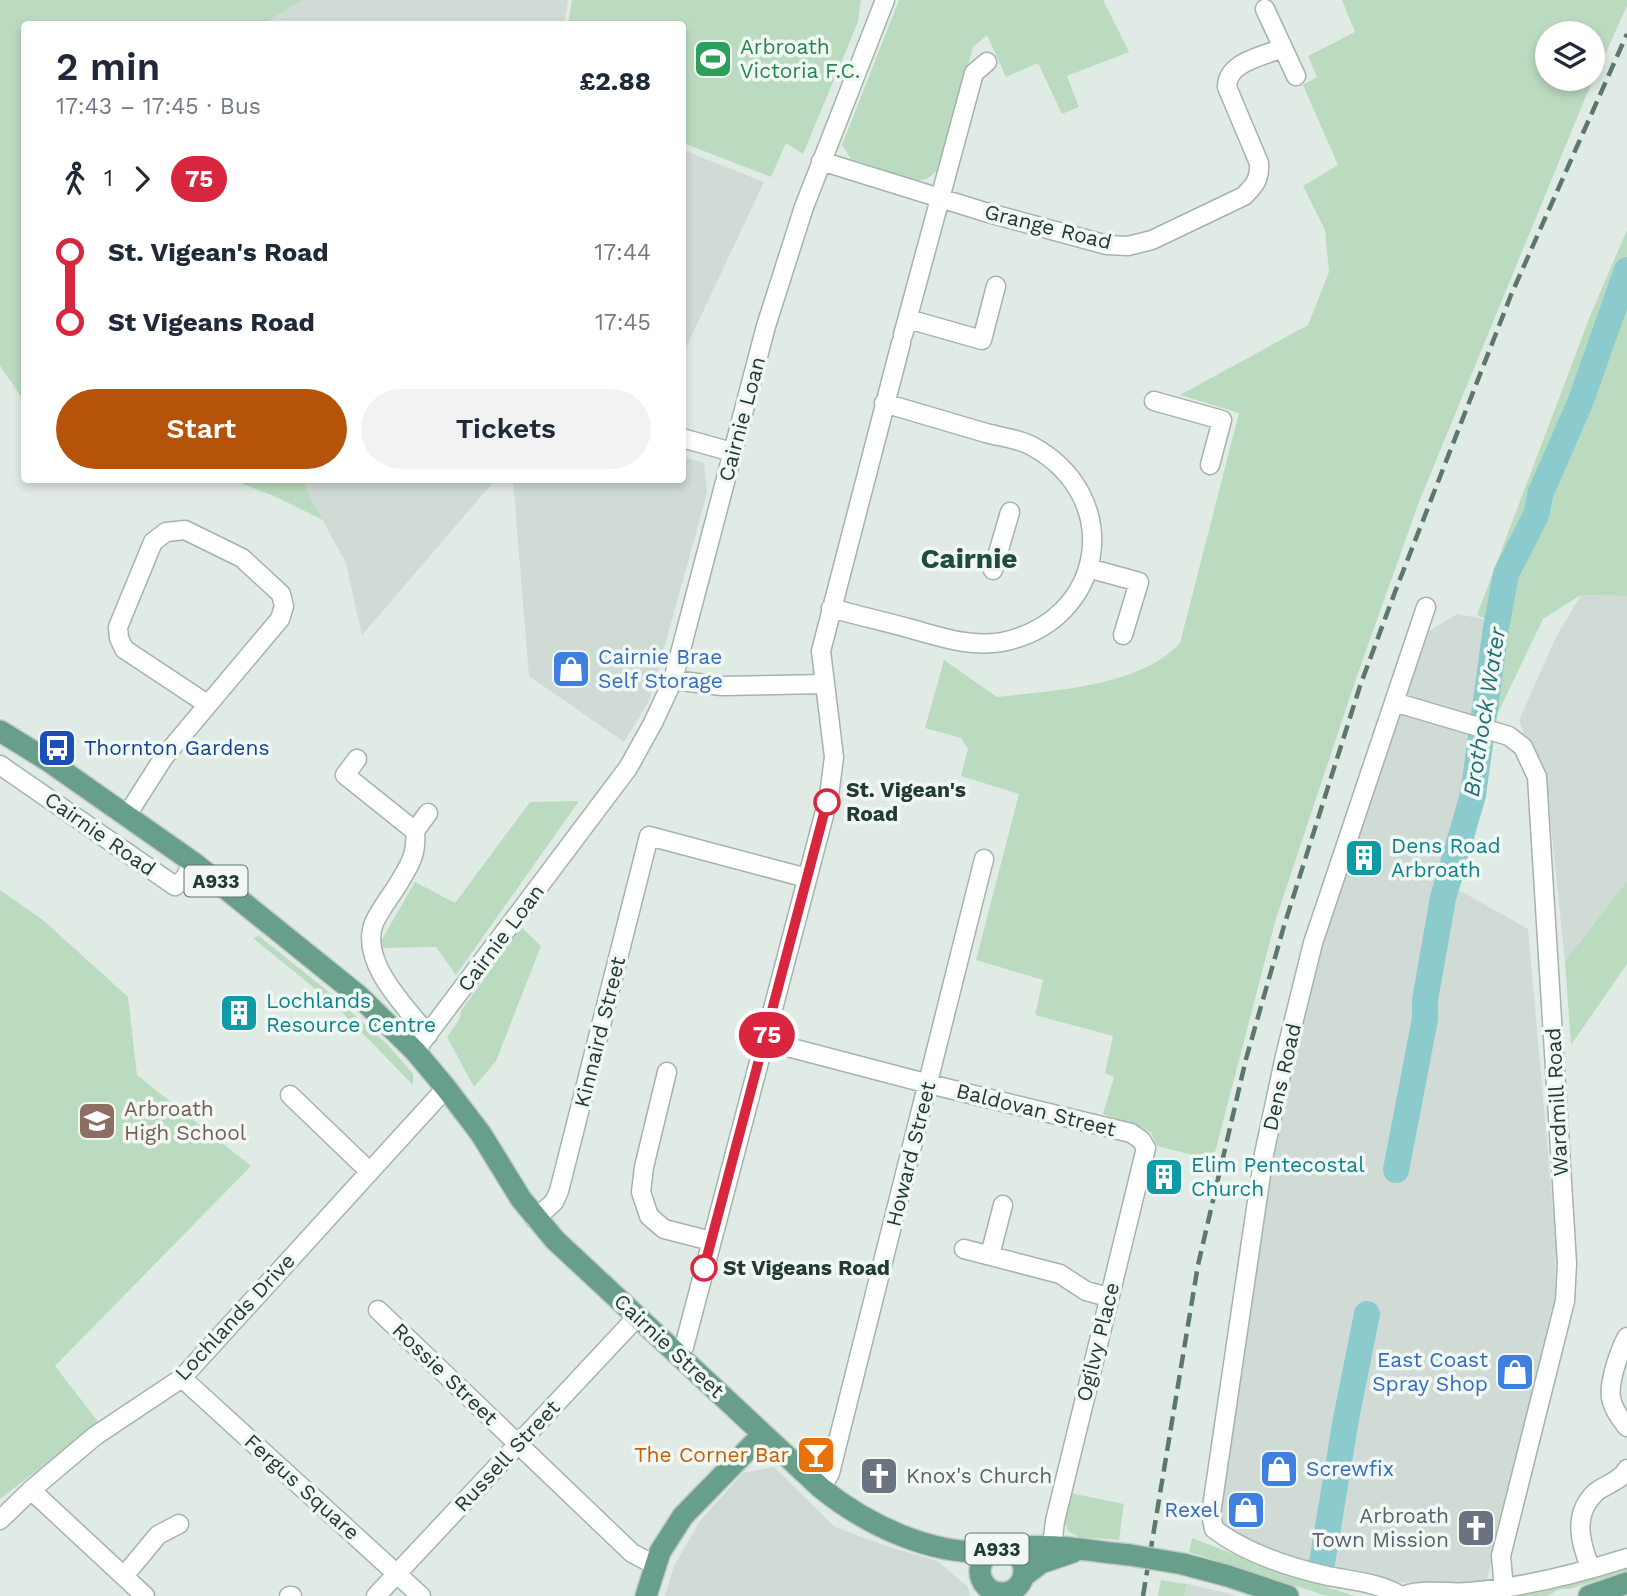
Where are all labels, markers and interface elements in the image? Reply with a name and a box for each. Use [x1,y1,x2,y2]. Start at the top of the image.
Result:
map controls [1535,21,1605,91]
button: layers [1535,21,1605,91]
place label: Arbroath Victoria F.C. [740,34,860,83]
sports icon: Arbroath Victoria F.C. [692,38,734,80]
text: 2 min [56,45,160,89]
text: £2.88 [579,66,651,96]
text: 17:43 – 17:45 · Bus [56,93,261,120]
icon: walk [56,160,94,198]
icon: forward [123,160,161,198]
text: 1 [104,165,113,192]
text: 75 [185,165,213,193]
street label: Grange Road [982,199,1114,254]
text: St. Vigean's Road [108,237,329,267]
text: 17:44 [594,239,651,266]
text: St Vigeans Road [108,307,315,337]
text: 17:45 [595,309,651,336]
street label: Cairnie Loan [713,354,770,484]
button: Start [56,389,347,469]
button: Tickets [361,389,651,469]
district label: Cairnie [920,542,1018,575]
water label: Brothock Water [1458,624,1511,799]
place label: Cairnie Brae Self Storage [598,644,723,693]
shop icon: Cairnie Brae Self Storage [550,648,592,690]
bus stop icon: Thornton Gardens [36,727,78,769]
place label: Thornton Gardens [84,735,270,760]
place label: St. Vigean's Road [846,777,966,826]
street label: Cairnie Road [40,786,161,881]
marker: St. Vigean's Road [814,789,840,815]
place label: Dens Road Arbroath [1391,833,1501,882]
building icon: Dens Road Arbroath [1343,837,1385,879]
road number: A933 [184,866,248,897]
street label: Cairnie Loan [452,879,549,996]
street label: Kinnaird Street [569,954,630,1110]
place label: Lochlands Resource Centre [266,988,436,1037]
building icon: Lochlands Resource Centre [218,992,260,1034]
line badge: 75 [736,1012,798,1058]
text: 75 [753,1021,781,1049]
street label: Dens Road [1257,1021,1306,1133]
street label: Wardmill Road [1540,1027,1573,1177]
street label: Baldovan Street [954,1078,1119,1141]
street label: Howard Street [880,1079,941,1229]
place label: Arbroath High School [124,1096,247,1145]
school or university icon: Arbroath High School [76,1100,118,1142]
place label: Elim Pentecostal Church [1191,1152,1365,1201]
building icon: Elim Pentecostal Church [1143,1156,1185,1198]
street label: Lochlands Drive [169,1248,300,1385]
marker: St Vigeans Road [691,1255,717,1281]
place label: St Vigeans Road [723,1255,890,1280]
street label: Ogilvy Place [1071,1280,1124,1404]
street label: Cairnie Street [609,1288,730,1403]
street label: Rossie Street [388,1317,503,1430]
place label: East Coast Spray Shop [1372,1347,1488,1396]
shop icon: East Coast Spray Shop [1494,1351,1536,1393]
street label: Russell Street [449,1395,565,1517]
street label: Fergus Square [240,1428,365,1545]
bar icon: The Corner Bar [795,1434,837,1476]
place label: The Corner Bar [634,1442,789,1467]
shop icon: Screwfix [1258,1448,1300,1490]
church icon: Knox's Church [858,1455,900,1497]
place label: Screwfix [1306,1456,1394,1481]
place label: Knox's Church [906,1463,1052,1488]
shop icon: Rexel [1225,1489,1267,1531]
place label: Rexel [1164,1497,1220,1522]
place label: Arbroath Town Mission [1312,1503,1449,1552]
church icon: Arbroath Town Mission [1455,1507,1497,1549]
road number: A933 [965,1534,1028,1564]

